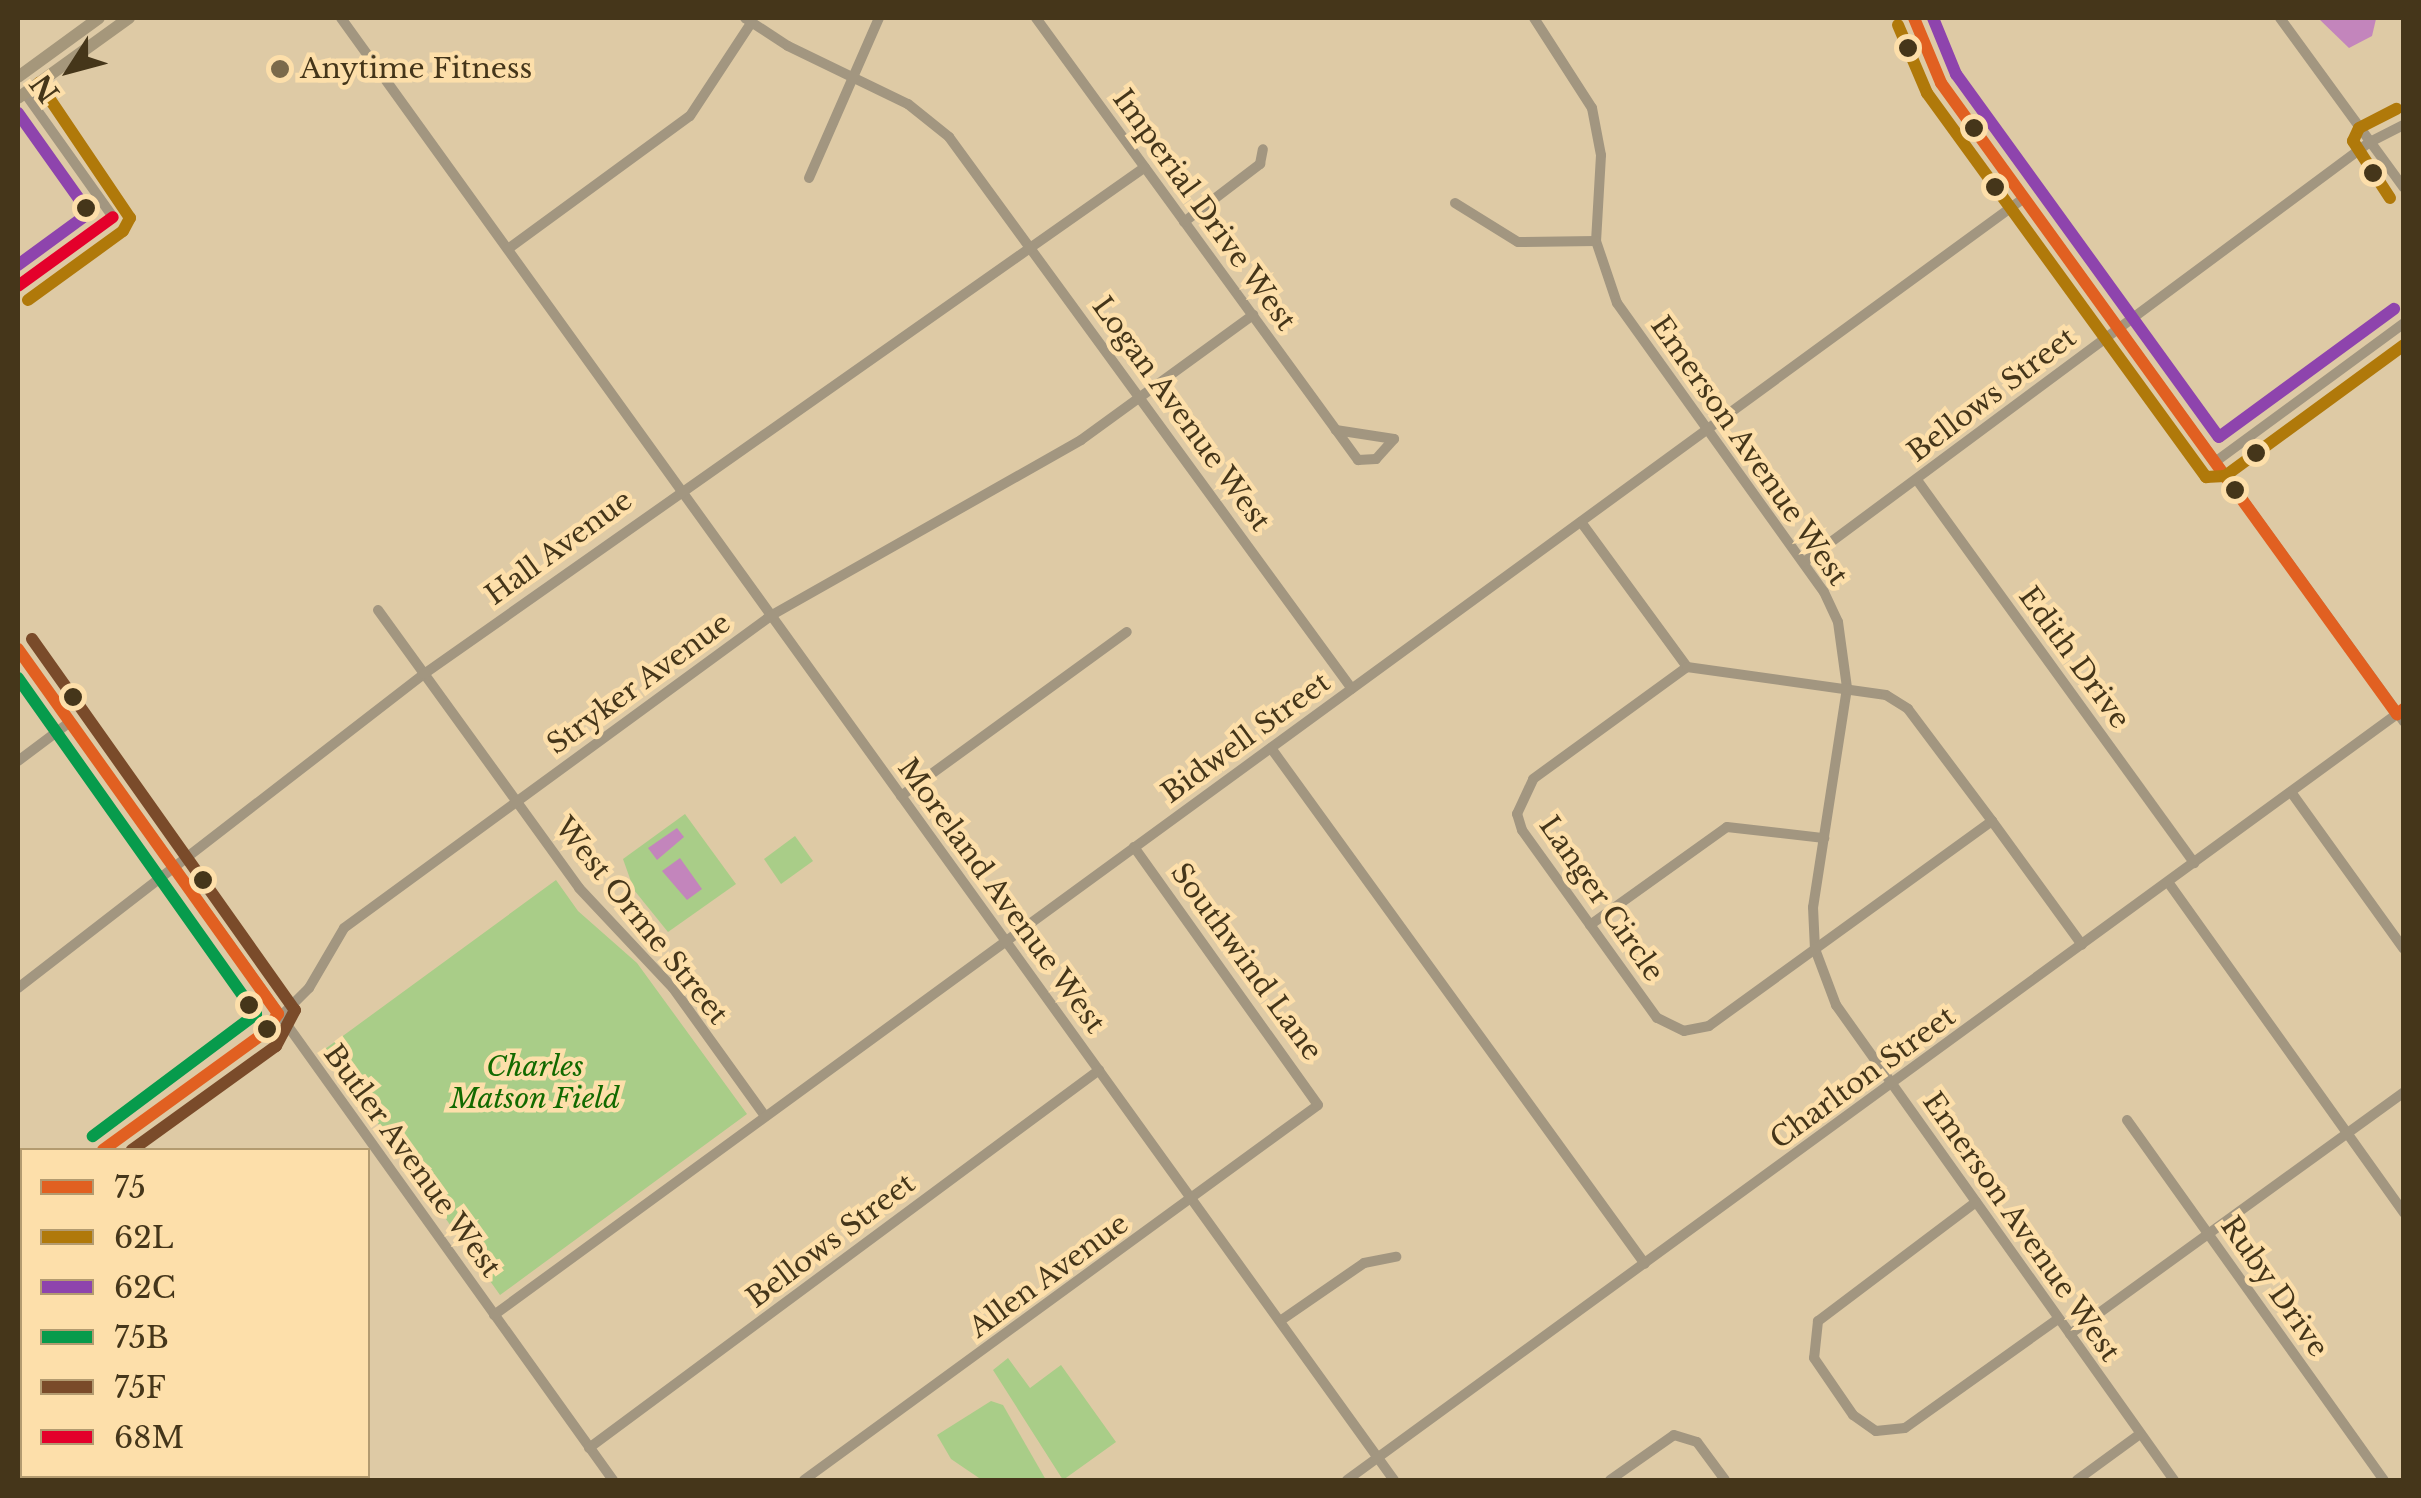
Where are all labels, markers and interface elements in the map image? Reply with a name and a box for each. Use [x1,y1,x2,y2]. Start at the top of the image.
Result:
north arrow [20,20,120,120]
unlabelled marker [1898,38,1918,58]
place label: Anytime Fitness [300,52,532,86]
marker: Anytime Fitness [269,58,291,80]
text: N [23,67,67,109]
street label: Imperial Drive West [1105,83,1303,337]
unlabelled marker [1964,118,1984,138]
unlabelled marker [2363,163,2383,183]
unlabelled marker [1985,177,2005,197]
unlabelled marker [76,198,96,218]
street label: Logan Avenue West [1084,290,1278,538]
street label: Emerson Avenue West [1643,309,1855,593]
street label: Bellows Street [1901,321,2083,469]
unlabelled marker [2246,443,2266,463]
unlabelled marker [2225,480,2245,500]
street label: Hall Avenue [479,483,639,613]
street label: Edith Drive [2011,581,2137,735]
street label: Stryker Avenue [540,606,738,762]
street label: Bidwell Street [1155,666,1337,810]
unlabelled marker [63,687,83,707]
street label: Moreland Avenue West [890,752,1112,1040]
street label: Langer Circle [1531,810,1671,988]
street label: West Orme Street [547,811,735,1031]
street label: Southwind Lane [1163,857,1329,1067]
unlabelled marker [193,870,213,890]
unlabelled marker [239,995,259,1015]
street label: Charlton Street [1764,1000,1962,1156]
unlabelled marker [257,1019,277,1039]
street label: Butler Avenue West [316,1037,508,1285]
park label: Charles Matson Field [450,1050,620,1116]
street label: Emerson Avenue West [1915,1085,2127,1369]
legend [20,1148,370,1478]
street label: Bellows Street [740,1167,922,1315]
text: 75 [114,1169,146,1206]
street label: Allen Avenue [962,1207,1136,1345]
street label: Ruby Drive [2213,1210,2335,1364]
text: 62L [114,1219,174,1256]
text: 62C [114,1269,176,1306]
text: 75B [114,1319,169,1356]
text: 75F [114,1369,166,1406]
text: 68M [114,1419,184,1456]

